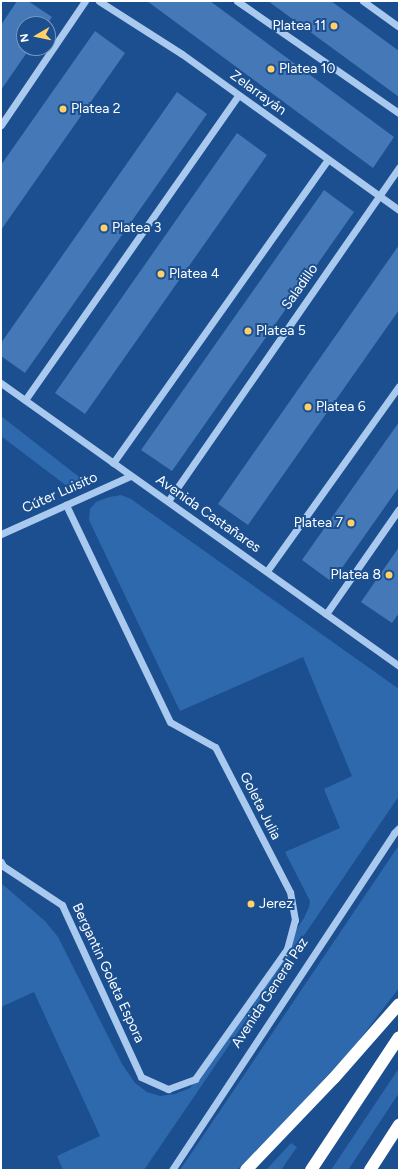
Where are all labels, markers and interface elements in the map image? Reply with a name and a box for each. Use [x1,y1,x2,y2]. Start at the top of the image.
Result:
north arrow [16,16,56,56]
place label: Platea 11 [273,18,326,34]
marker: Platea 11 [329,21,339,31]
text: N [18,33,32,43]
place label: Platea 10 [279,61,336,77]
marker: Platea 10 [266,64,276,74]
street label: Zelarrayán [227,67,289,119]
place label: Platea 2 [71,101,121,117]
marker: Platea 2 [58,104,68,114]
place label: Platea 3 [112,220,161,236]
marker: Platea 3 [99,223,109,233]
street label: Saladillo [278,261,322,313]
place label: Platea 4 [169,266,220,282]
marker: Platea 4 [156,269,166,279]
place label: Platea 5 [256,323,306,339]
marker: Platea 5 [243,326,253,336]
place label: Platea 6 [316,399,366,415]
marker: Platea 6 [303,402,313,412]
street label: Cúter Luisito [20,469,100,517]
street label: Avenida Castañares [152,472,264,556]
place label: Platea 7 [294,515,343,531]
marker: Platea 7 [346,518,356,528]
place label: Platea 8 [331,567,381,583]
marker: Platea 8 [384,570,394,580]
street label: Goleta Julia [236,769,284,843]
place label: Jerez [259,896,293,912]
marker: Jerez [246,899,256,909]
street label: Bergantin Goleta Espora [68,900,148,1046]
street label: Avenida General Paz [228,935,312,1051]

